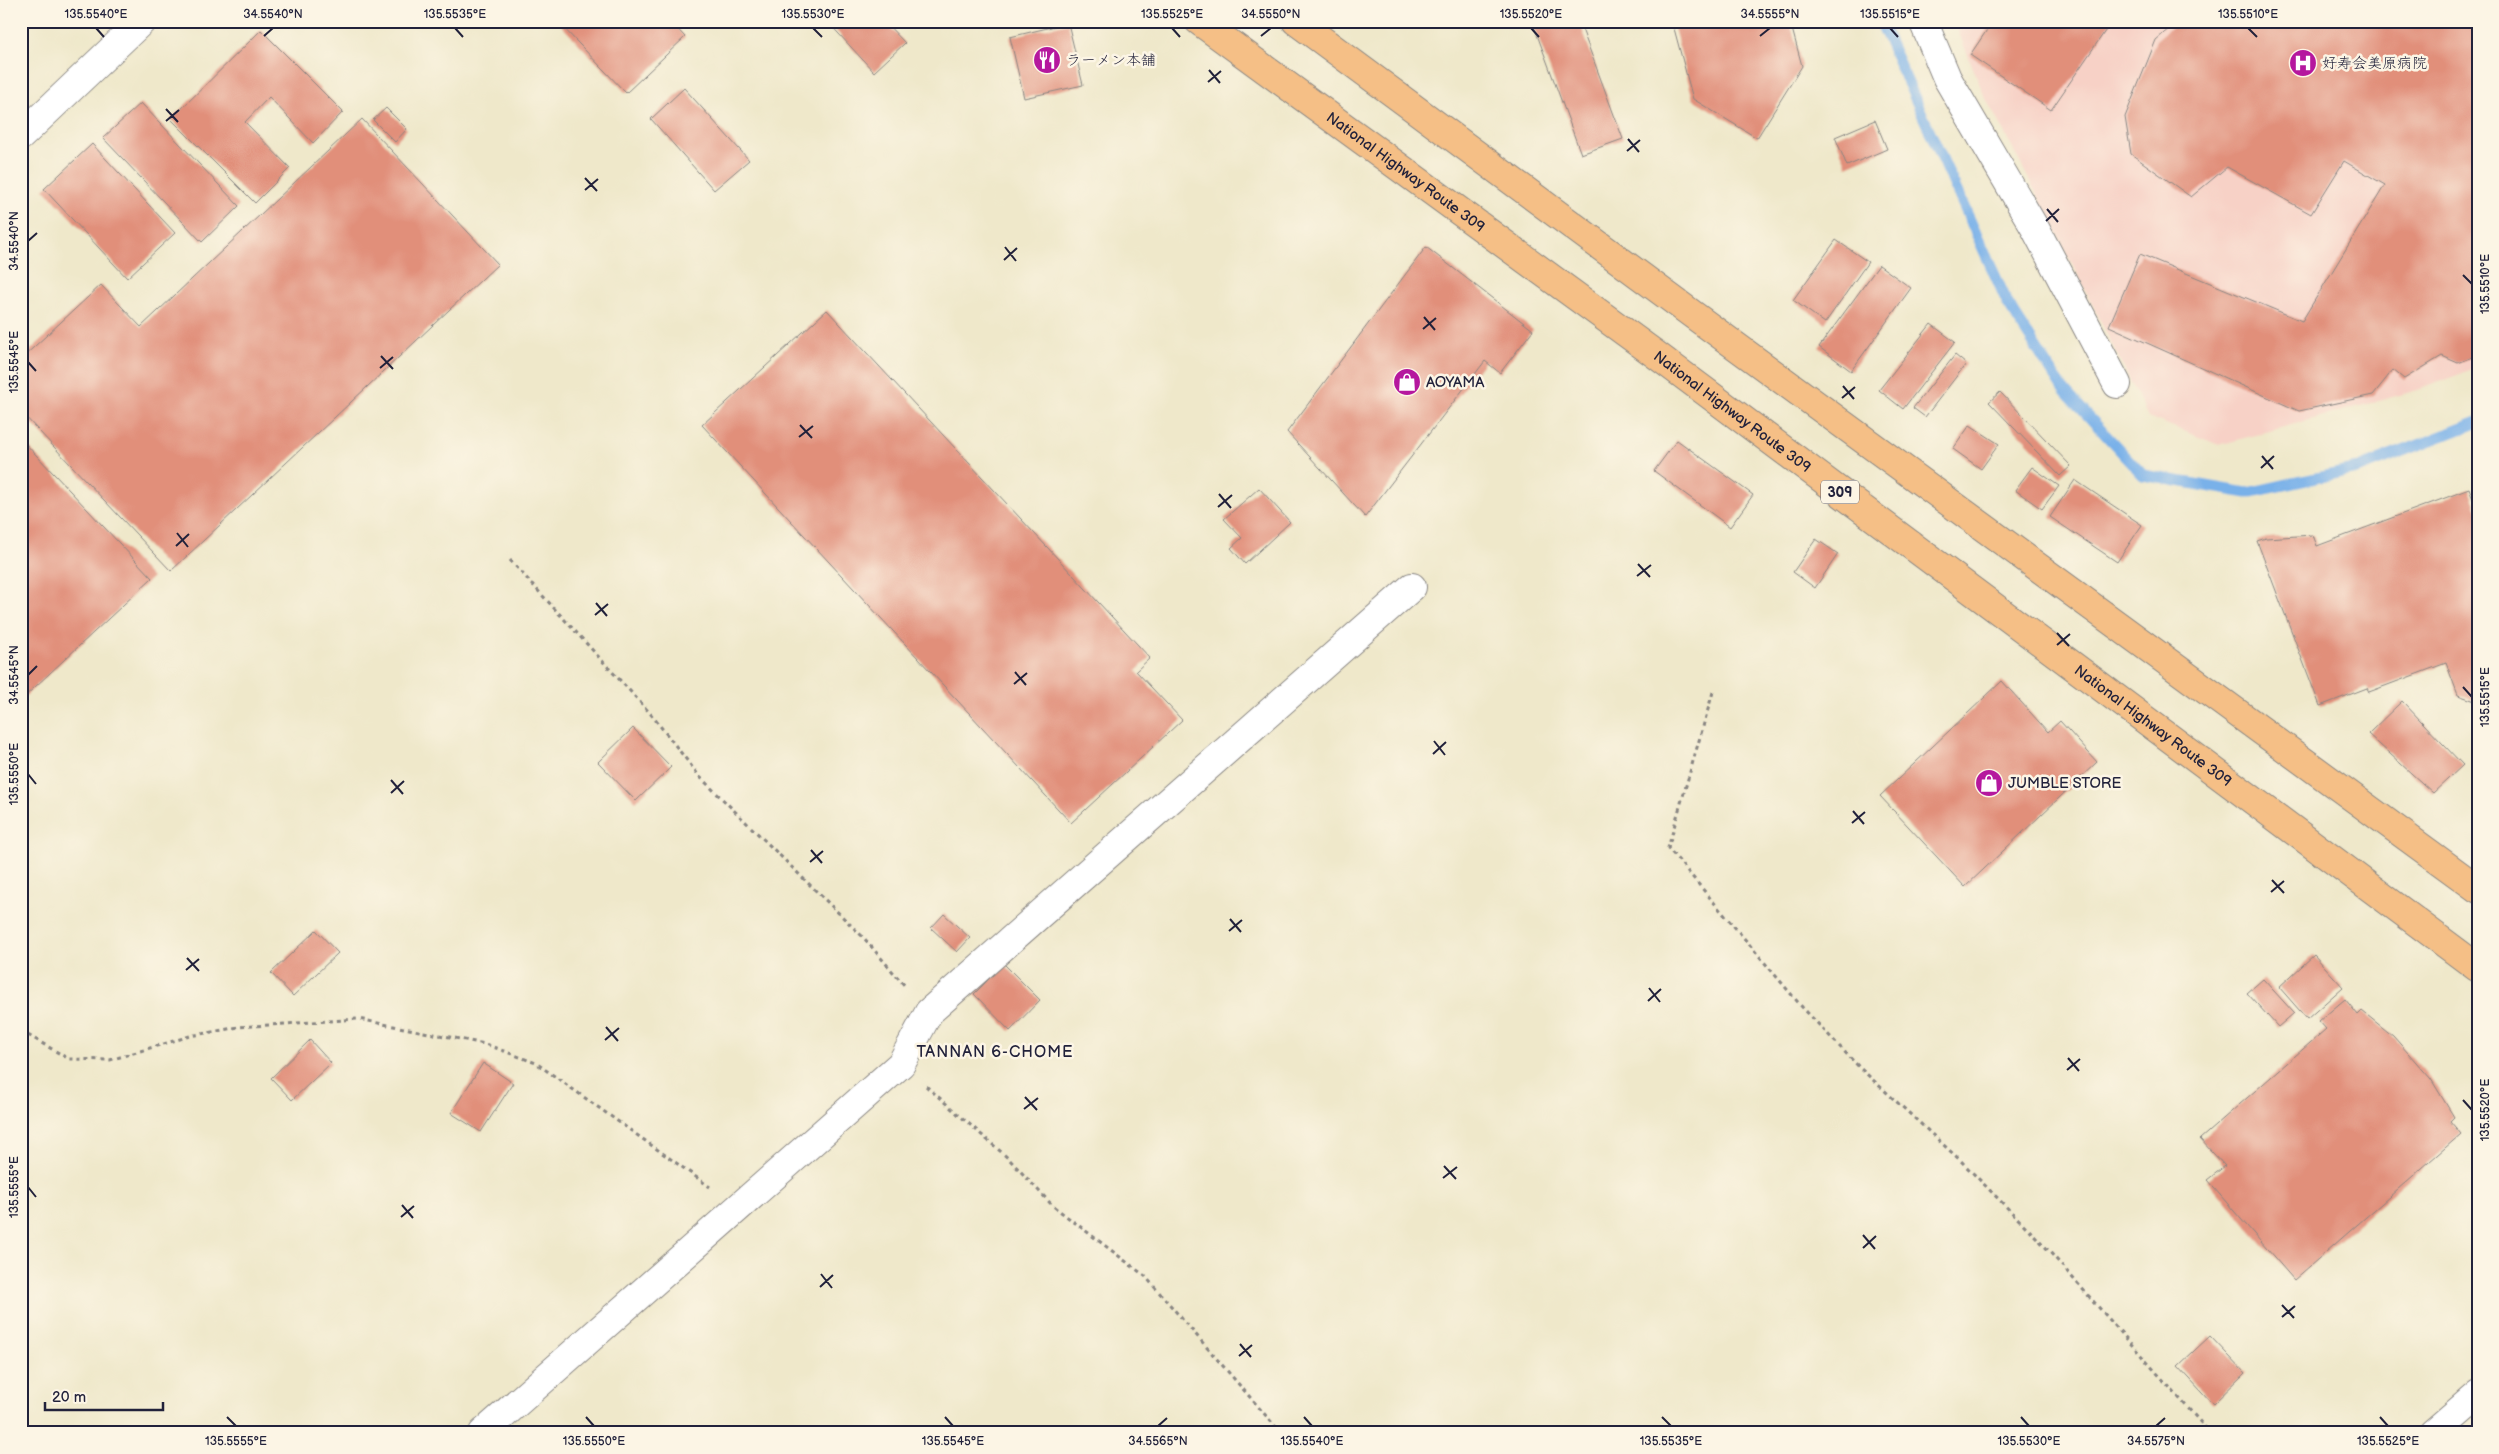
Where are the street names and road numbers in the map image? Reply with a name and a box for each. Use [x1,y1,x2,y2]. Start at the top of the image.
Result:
street label: National Highway Route 309 [1322,108,1488,237]
street label: National Highway Route 309 [1649,347,1814,477]
road number: 309 [1821,481,1859,504]
street label: National Highway Route 309 [2070,661,2235,791]

